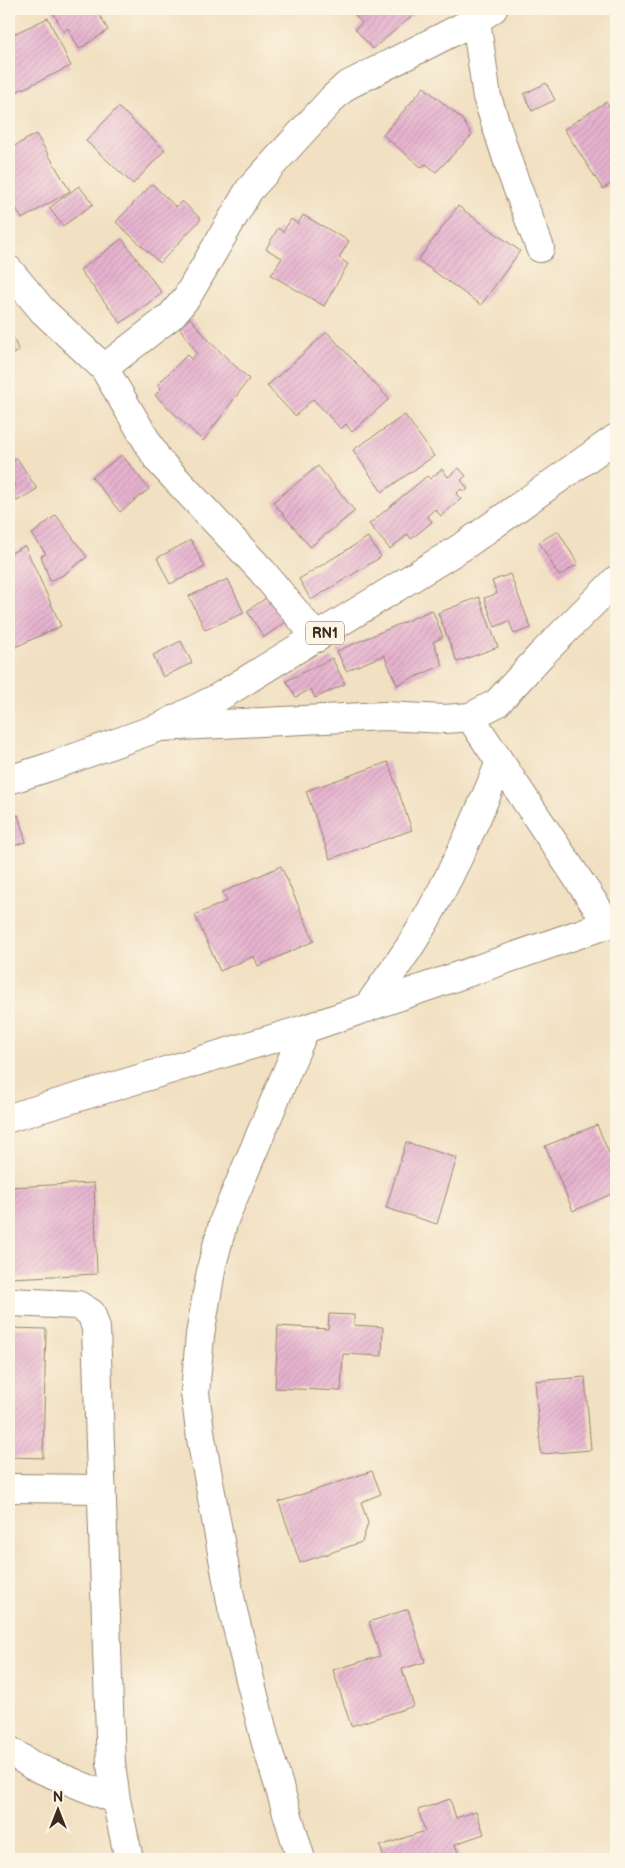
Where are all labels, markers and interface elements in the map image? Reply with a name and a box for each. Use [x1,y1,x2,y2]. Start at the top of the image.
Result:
road number: RN1 [306,622,344,644]
north arrow [32,1786,82,1836]
text: N [53,1789,63,1806]

